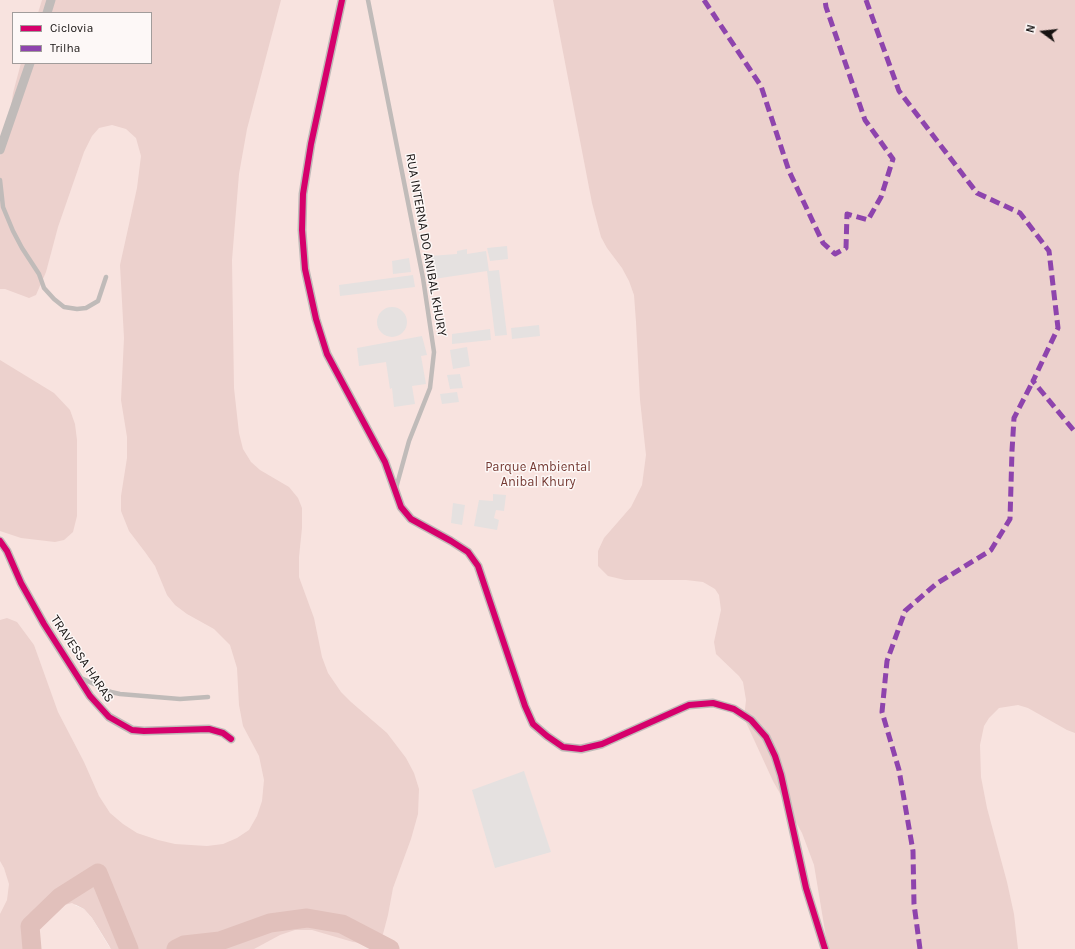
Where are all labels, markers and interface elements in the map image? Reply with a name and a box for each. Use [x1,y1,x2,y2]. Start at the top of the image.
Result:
legend [12,12,152,64]
north arrow [1023,12,1063,52]
text: Ciclovia [50,21,93,35]
text: N [1024,23,1038,34]
text: Trilha [50,41,80,55]
street label: RUA INTERNA DO ANIBAL KHURY [402,152,450,338]
park label: Parque Ambiental Anibal Khury [485,459,591,490]
street label: TRAVESSA HARAS [47,612,117,706]

